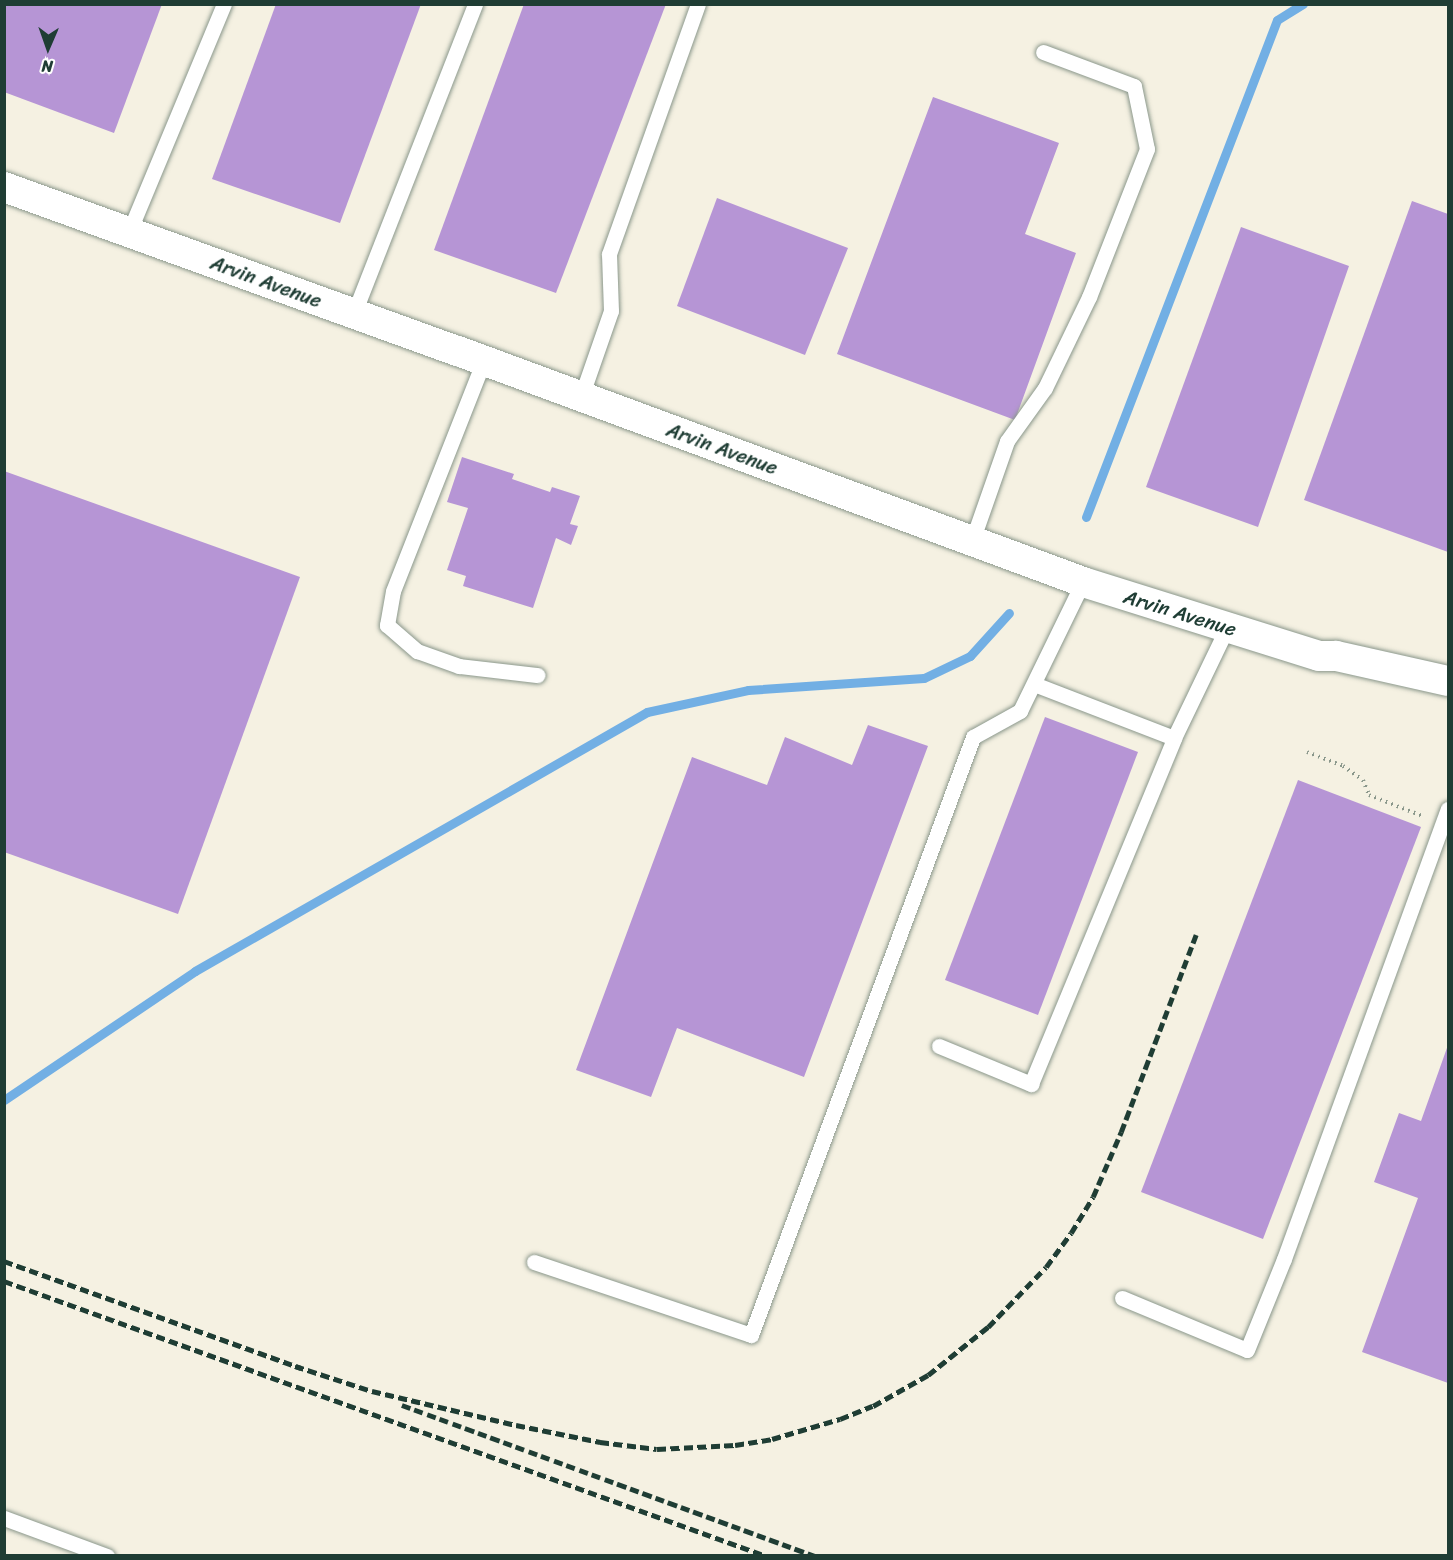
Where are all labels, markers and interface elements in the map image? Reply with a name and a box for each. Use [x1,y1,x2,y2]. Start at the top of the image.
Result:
north arrow [18,18,78,78]
text: N [41,52,53,81]
street label: Arvin Avenue [207,251,325,313]
street label: Arvin Avenue [663,418,781,480]
street label: Arvin Avenue [1121,585,1239,641]

